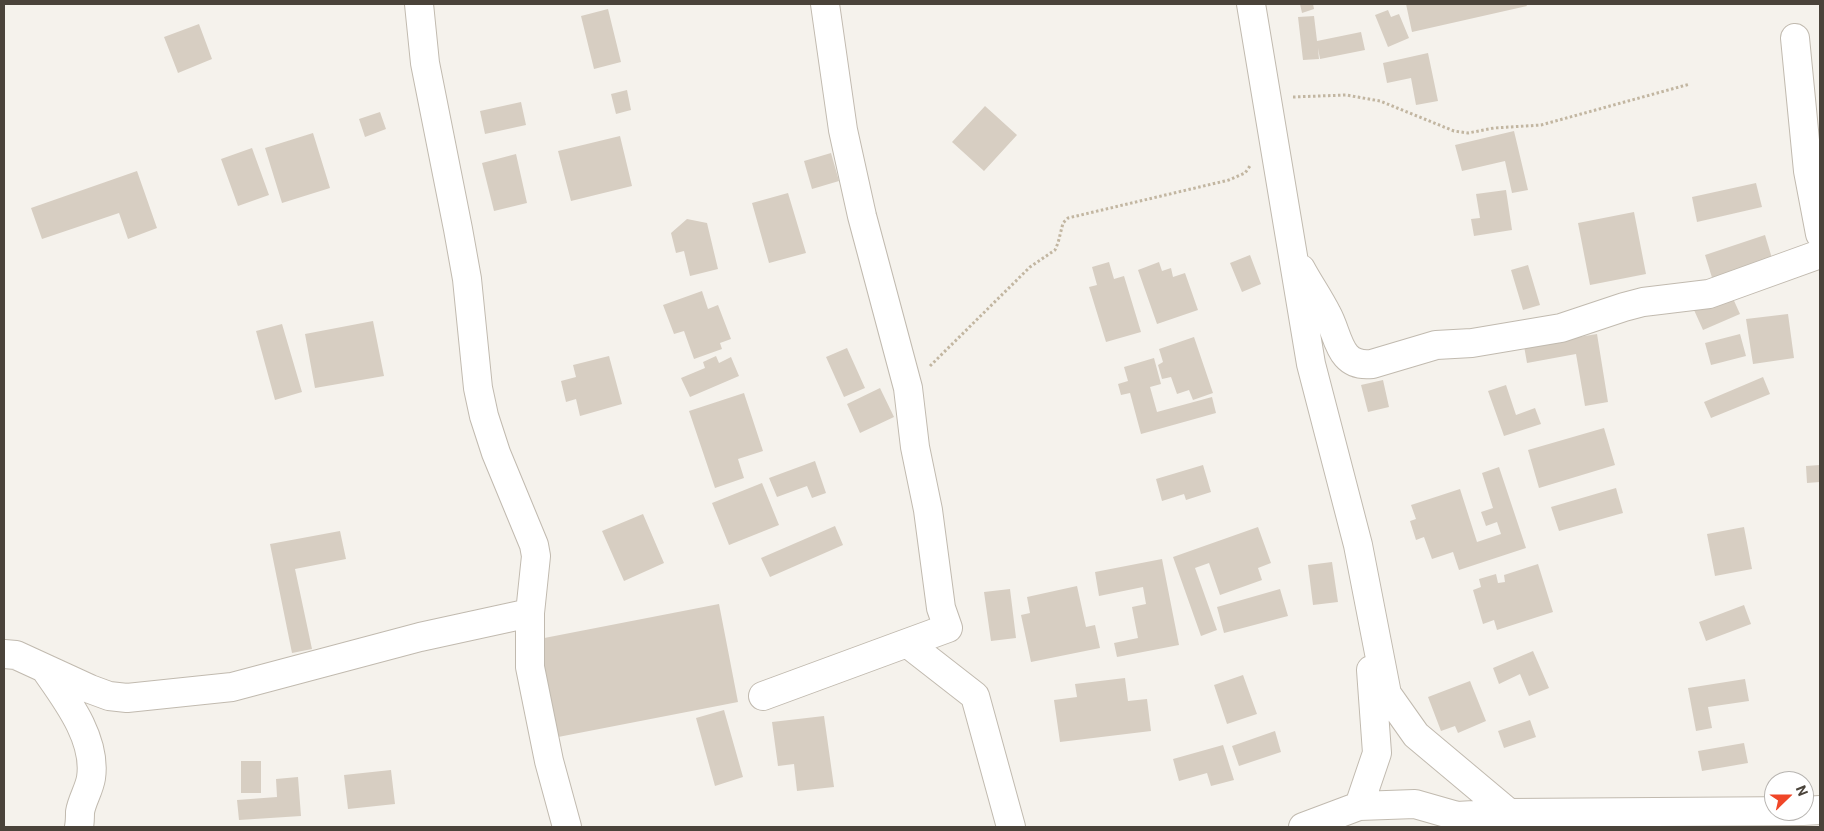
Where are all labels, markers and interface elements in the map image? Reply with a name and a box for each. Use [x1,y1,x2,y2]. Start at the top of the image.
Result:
north arrow [1764,771,1814,821]
text: N [1793,783,1811,798]

